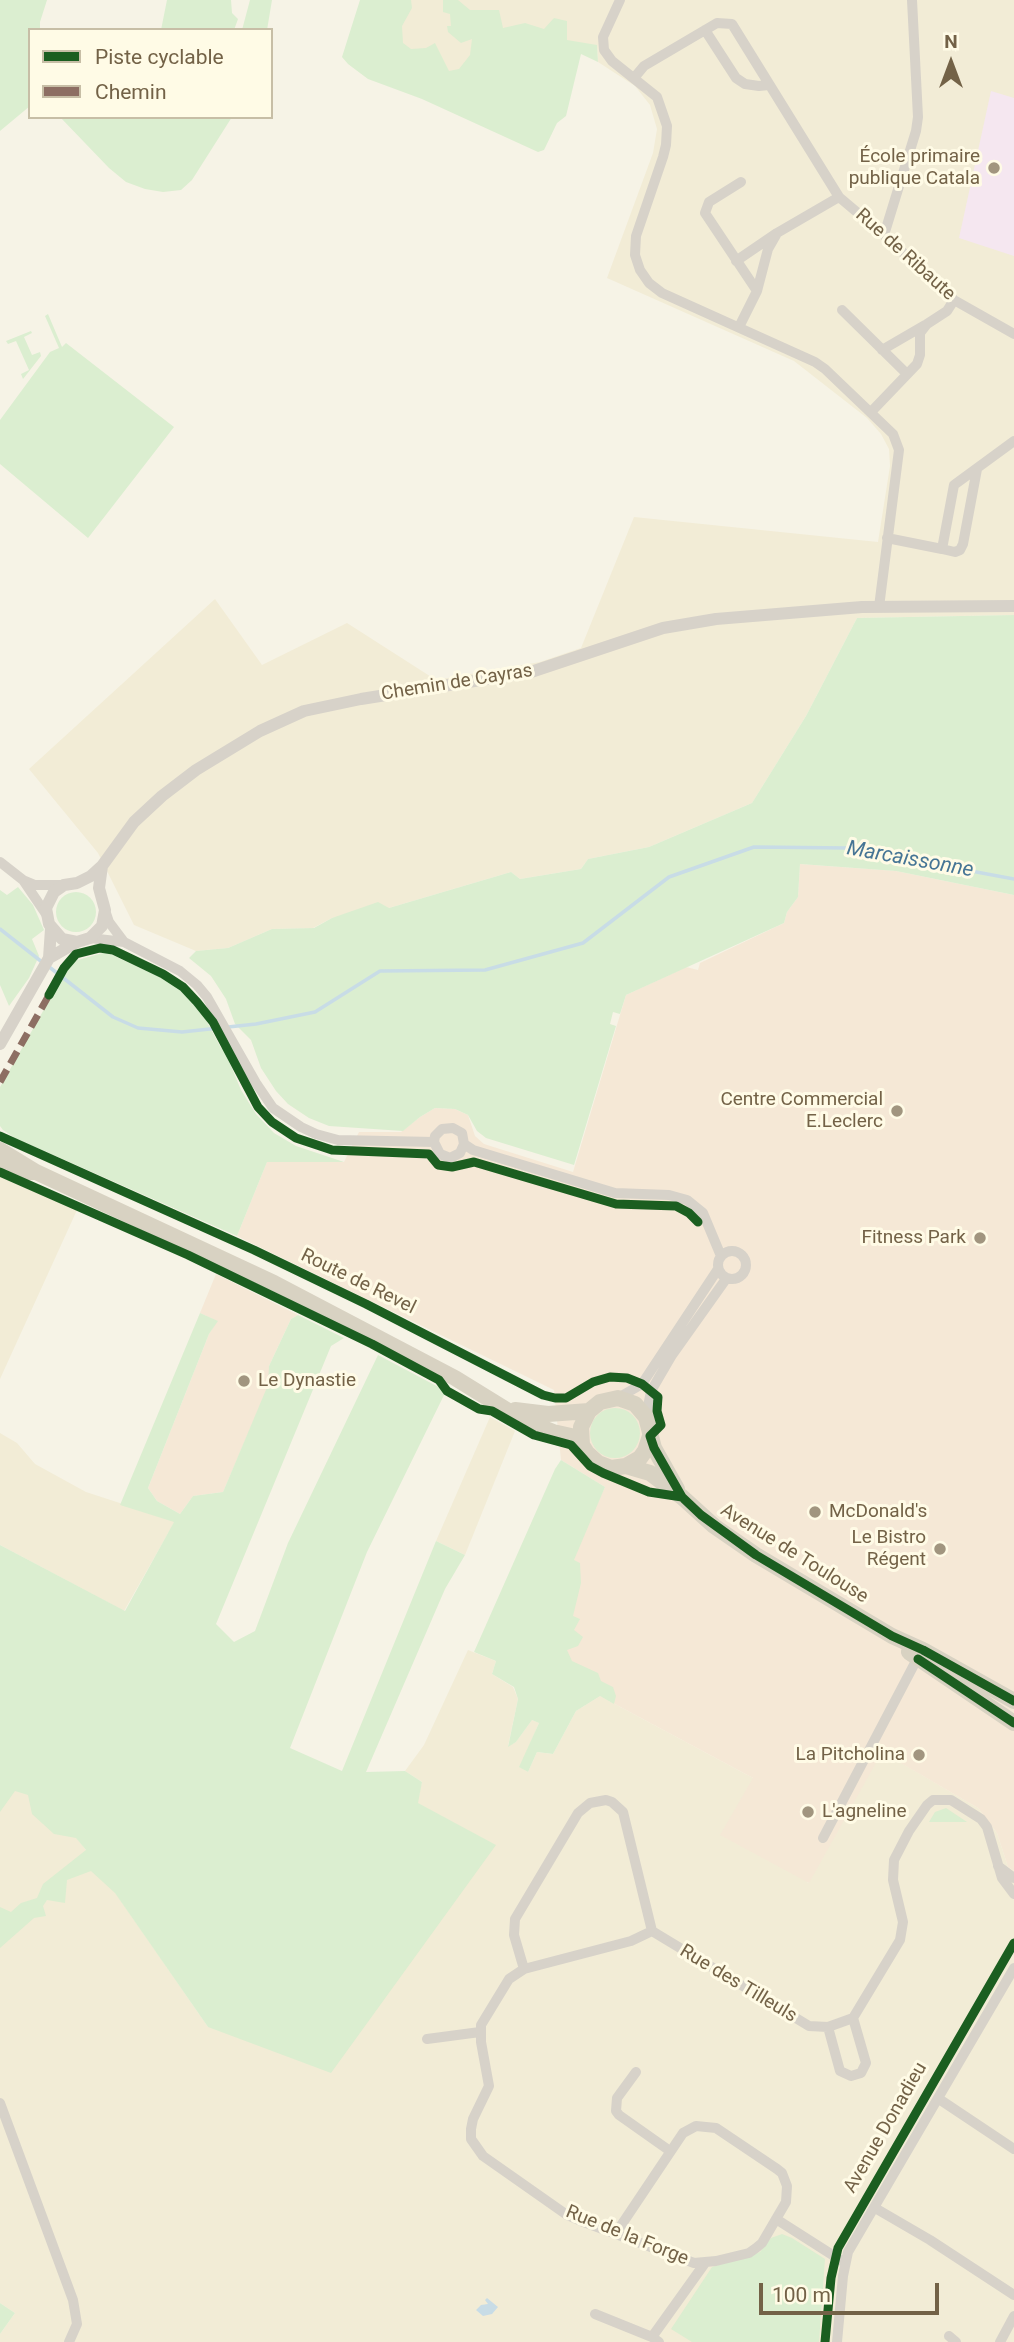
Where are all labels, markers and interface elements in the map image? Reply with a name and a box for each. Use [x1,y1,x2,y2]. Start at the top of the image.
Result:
legend [28,28,273,119]
north arrow [916,28,986,98]
text: N [944,30,958,53]
text: Piste cyclable [95,45,224,69]
text: Chemin [95,80,167,104]
place label: École primaire publique Catala [849,146,980,190]
marker: École primaire publique Catala [986,160,1002,176]
street label: Rue de Ribaute [850,204,960,306]
street label: Chemin de Cayras [380,660,534,706]
water label: Marcaissonne [845,836,975,884]
place label: Centre Commercial E.Leclerc [720,1089,883,1133]
marker: Centre Commercial E.Leclerc [889,1103,905,1119]
place label: Fitness Park [861,1227,966,1249]
marker: Fitness Park [972,1230,988,1246]
street label: Route de Revel [297,1244,419,1320]
place label: Le Dynastie [258,1370,356,1392]
marker: Le Dynastie [236,1373,252,1389]
street label: Avenue de Toulouse [716,1499,872,1609]
place label: McDonald's [829,1501,927,1523]
marker: McDonald's [807,1504,823,1520]
place label: Le Bistro Régent [851,1527,926,1571]
marker: Le Bistro Régent [932,1541,948,1557]
place label: La Pitcholina [796,1744,905,1766]
marker: La Pitcholina [911,1747,927,1763]
place label: L'agneline [822,1801,906,1823]
marker: L'agneline [800,1804,816,1820]
street label: Rue des Tilleuls [675,1940,801,2028]
street label: Avenue Donadieu [839,2059,933,2197]
street label: Rue de la Forge [562,2201,692,2271]
scale bar [762,2268,942,2312]
text: 100 m [772,2283,831,2307]

